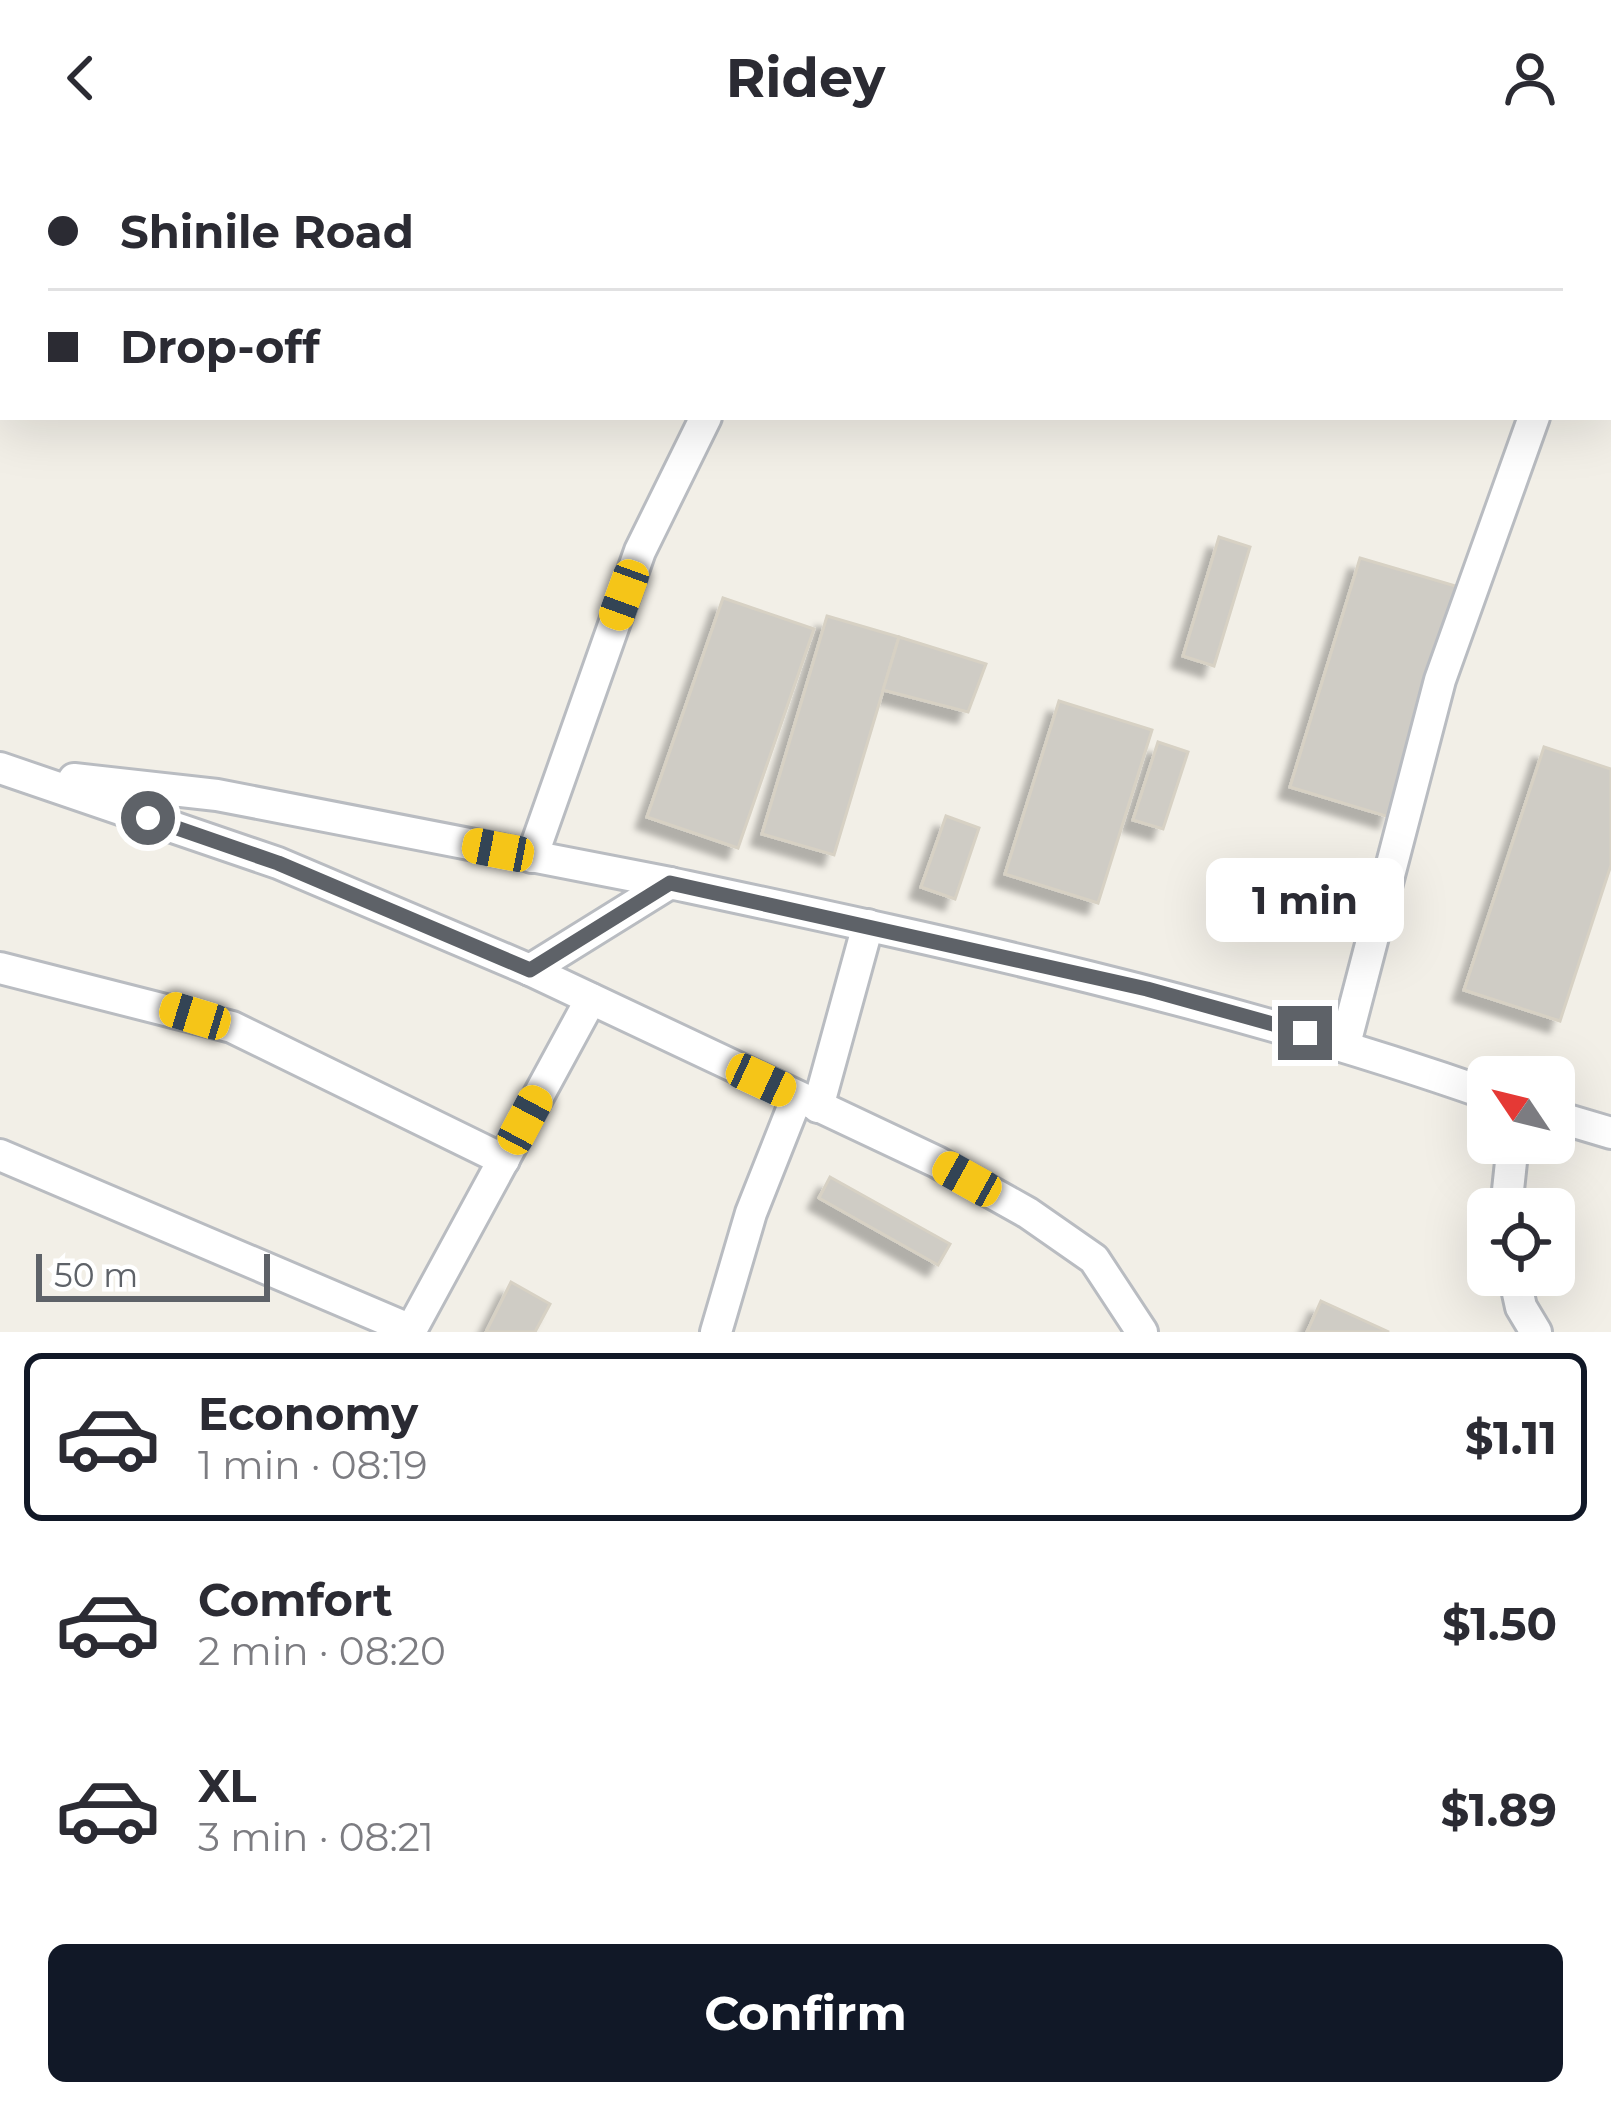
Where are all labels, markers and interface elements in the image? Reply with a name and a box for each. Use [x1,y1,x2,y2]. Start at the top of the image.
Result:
icon: back [48,45,114,111]
text: Ridey [726,45,885,111]
icon: person [1497,45,1563,111]
text: Shinile Road [120,204,414,259]
text: Drop-off [120,319,320,374]
car [595,555,653,635]
route start [121,791,175,845]
car [459,825,537,875]
callout: 1 min [1206,859,1404,943]
text: 1 min [1252,876,1358,924]
car [155,988,235,1044]
route end [1278,1006,1332,1060]
car [721,1048,801,1112]
north arrow [1467,1056,1575,1164]
map controls [1467,1056,1575,1296]
car [492,1080,558,1160]
car [927,1146,1007,1212]
button: locate [1467,1188,1575,1296]
scale bar [36,1248,270,1301]
text: 50 m [54,1255,138,1295]
icon: car [54,1383,162,1491]
text: Economy [198,1386,418,1441]
text: $1.11 [1465,1410,1557,1465]
text: 1 min · 08:19 [198,1441,428,1489]
icon: car [54,1569,162,1677]
text: Comfort [198,1572,393,1627]
text: $1.50 [1442,1596,1557,1651]
text: 2 min · 08:20 [198,1627,446,1675]
icon: car [54,1755,162,1863]
text: XL [198,1758,256,1813]
text: $1.89 [1440,1782,1557,1837]
text: 3 min · 08:21 [198,1813,434,1861]
button: Confirm [48,1944,1563,2082]

